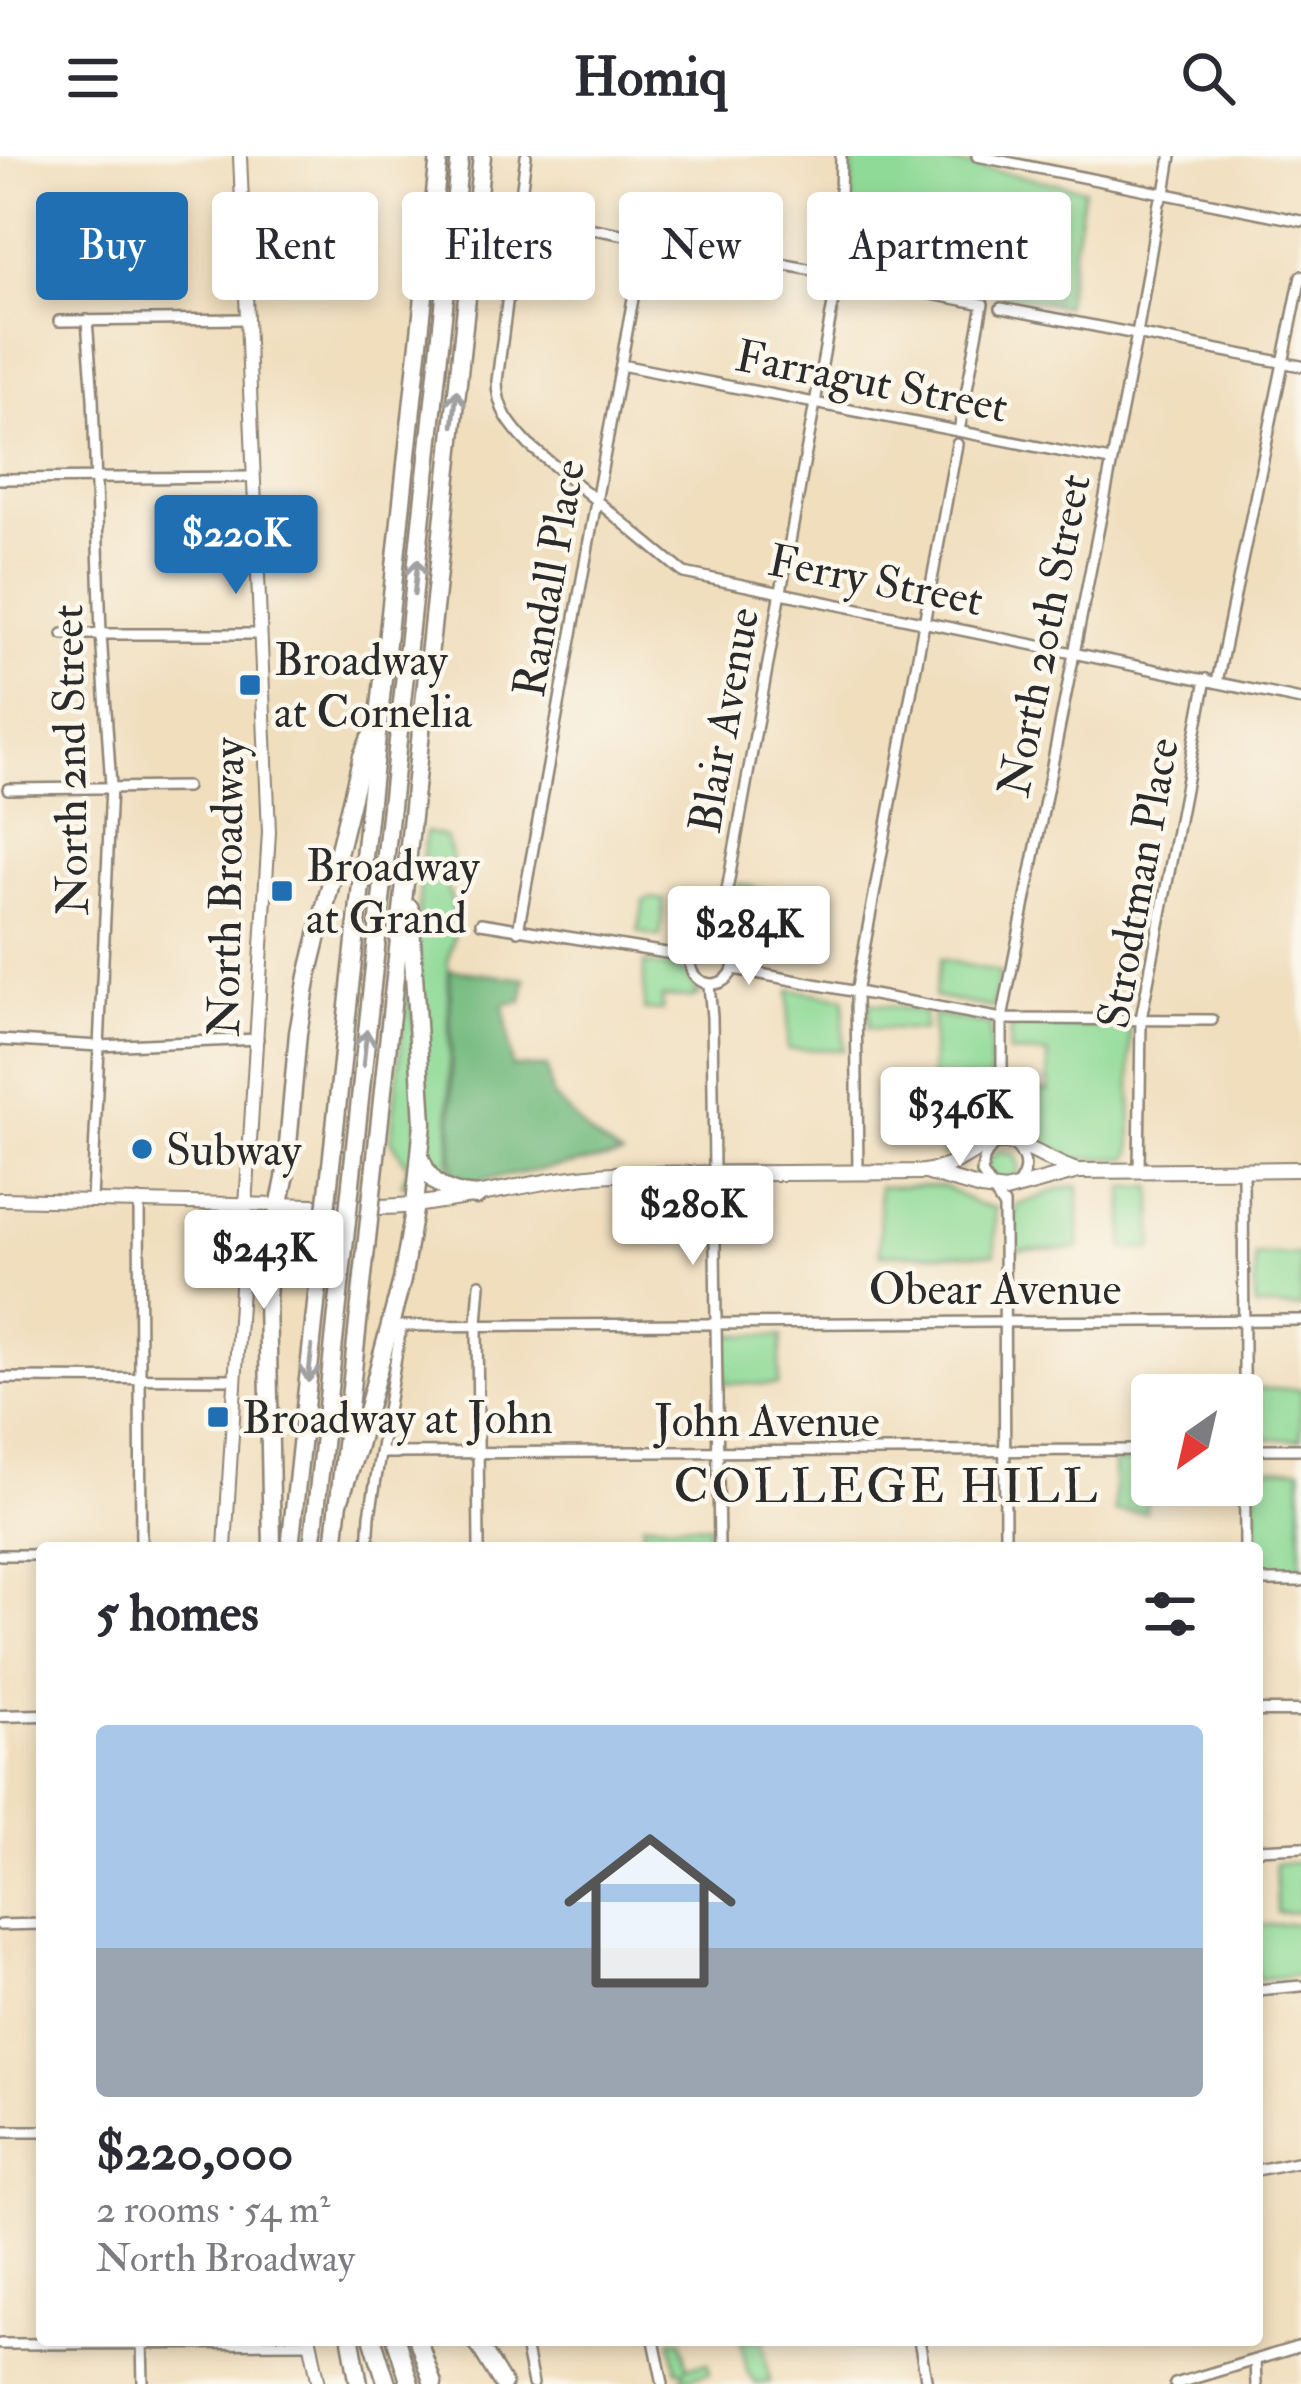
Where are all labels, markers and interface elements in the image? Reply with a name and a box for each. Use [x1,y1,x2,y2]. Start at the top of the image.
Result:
text: Homiq [574,44,727,112]
icon: menu [60,45,126,111]
icon: search [1175,45,1241,111]
chip: Buy [36,192,188,300]
chip: Rent [212,192,378,300]
chip: Filters [402,192,595,300]
chip: New [619,192,783,300]
chip: Apartment [807,192,1071,300]
street label: Farragut Street [731,328,1012,436]
one-way arrow [445,389,467,428]
street label: Randall Place [502,455,598,702]
street label: North 20th Street [986,469,1104,801]
pin: $220K [152,495,320,597]
text: $220K [182,509,290,558]
street label: Ferry Street [764,533,988,629]
one-way arrow [405,558,427,597]
street label: Blair Avenue [678,603,772,837]
street label: North 2nd Street [40,604,102,916]
place label: Broadway at Cornelia [274,633,472,741]
marker: Broadway at Cornelia [237,672,263,698]
street label: Strodtman Place [1086,734,1192,1033]
street label: North Broadway [196,736,258,1037]
place label: Broadway at Grand [306,839,481,947]
marker: Broadway at Grand [269,878,295,904]
pin: $284K [665,886,833,988]
text: $284K [695,900,803,949]
one-way arrow [354,1030,377,1069]
pin: $346K [876,1067,1044,1169]
text: $346K [908,1081,1012,1130]
place label: Subway [166,1123,302,1179]
marker: Subway [129,1136,155,1162]
pin: $280K [609,1166,777,1268]
text: $280K [639,1180,747,1229]
pin: $243K [180,1210,348,1312]
text: $243K [211,1224,317,1273]
street label: Obear Avenue [869,1262,1121,1318]
one-way arrow [298,1344,320,1383]
north arrow [1131,1374,1263,1506]
map controls [1131,1374,1263,1506]
place label: Broadway at John [242,1391,553,1447]
street label: John Avenue [652,1394,880,1450]
marker: Broadway at John [205,1404,231,1430]
district label: COLLEGE HILL [673,1457,1101,1517]
icon: filters [1137,1581,1203,1647]
text: 5 homes [96,1582,259,1646]
icon: home [542,1803,758,2019]
text: $220,000 [96,2121,293,2185]
text: 2 rooms · 54 m² [96,2185,330,2234]
text: North Broadway [96,2234,355,2283]

